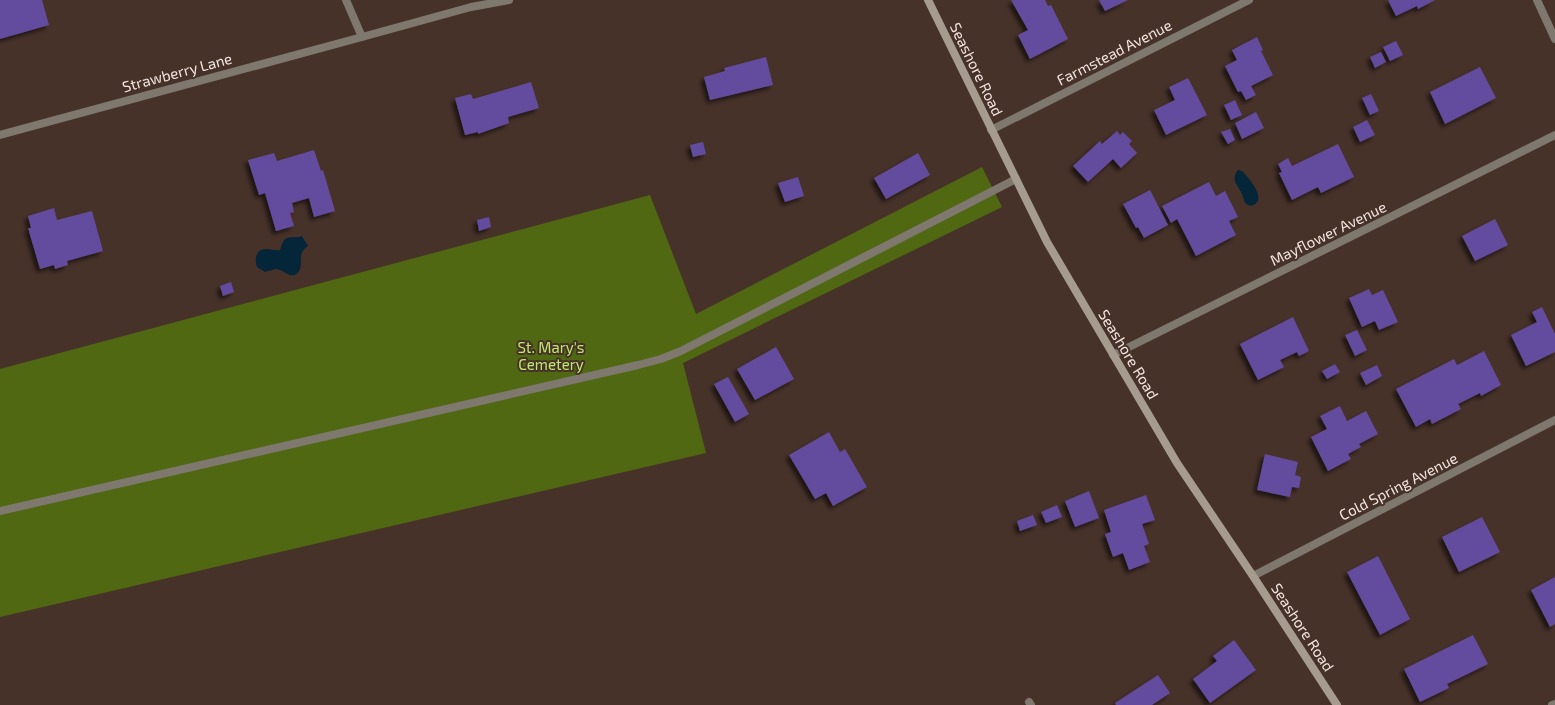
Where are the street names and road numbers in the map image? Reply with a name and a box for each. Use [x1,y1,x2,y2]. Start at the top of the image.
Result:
street label: Farmstead Avenue [1054,15,1174,89]
street label: Seashore Road [947,20,1007,118]
street label: Strawberry Lane [120,49,234,95]
street label: Mayflower Avenue [1267,197,1389,269]
street label: Seashore Road [1095,306,1163,402]
street label: Cold Spring Avenue [1336,448,1460,524]
street label: Seashore Road [1268,580,1338,674]

